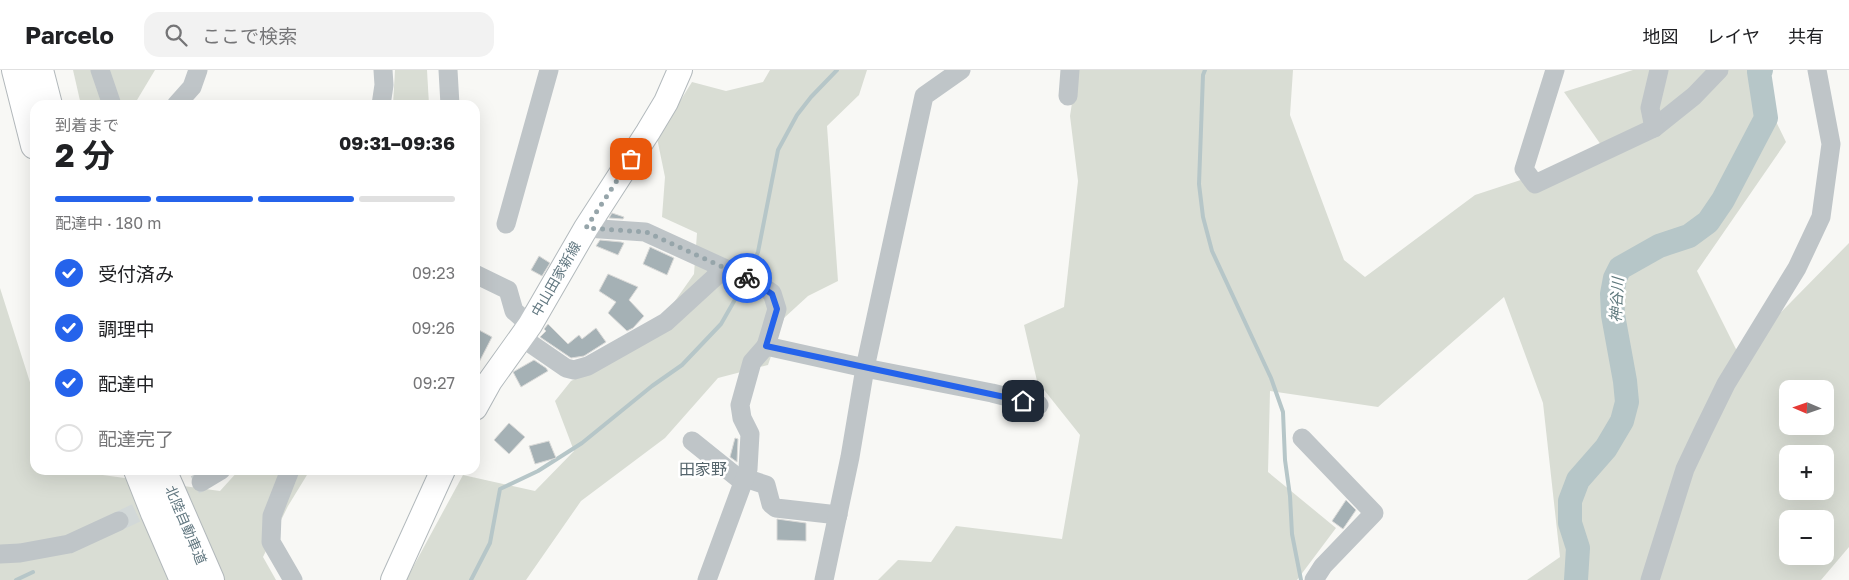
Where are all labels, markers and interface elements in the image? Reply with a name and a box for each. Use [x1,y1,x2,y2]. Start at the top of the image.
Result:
search box [144,12,494,57]
text: Parcelo [25,20,114,49]
icon: search [162,21,190,49]
text: ここで検索 [202,24,297,47]
text: 地図 [1643,25,1679,47]
text: レイヤ [1707,25,1760,47]
text: 共有 [1788,25,1824,47]
text: 到着まで [55,115,119,135]
text: 09:31–09:36 [339,131,455,154]
text: 2 分 [55,136,115,174]
pin [610,138,652,180]
icon: bag [617,145,645,173]
text: 配達中 · 180 m [55,213,161,233]
street label: 中山田家新線 [527,238,584,319]
courier [722,253,772,303]
icon: check [55,259,83,287]
text: 受付済み [98,262,174,285]
text: 09:23 [412,263,455,283]
icon: bike [733,264,761,292]
water label: 神谷川 [1606,275,1626,323]
icon: check [55,314,83,342]
text: 調理中 [98,317,155,340]
text: 09:26 [412,318,455,338]
icon: check [55,369,83,397]
text: 配達中 [98,372,155,395]
text: 09:27 [413,373,455,393]
pin [1002,380,1044,422]
north arrow [1779,380,1834,435]
map controls [1779,380,1834,565]
icon: home [1009,387,1037,415]
text: 配達完了 [98,427,174,450]
button: + [1779,445,1834,500]
district label: 田家野 [679,459,727,479]
street label: 北陸自動車道 [162,483,211,567]
button: − [1779,510,1834,565]

